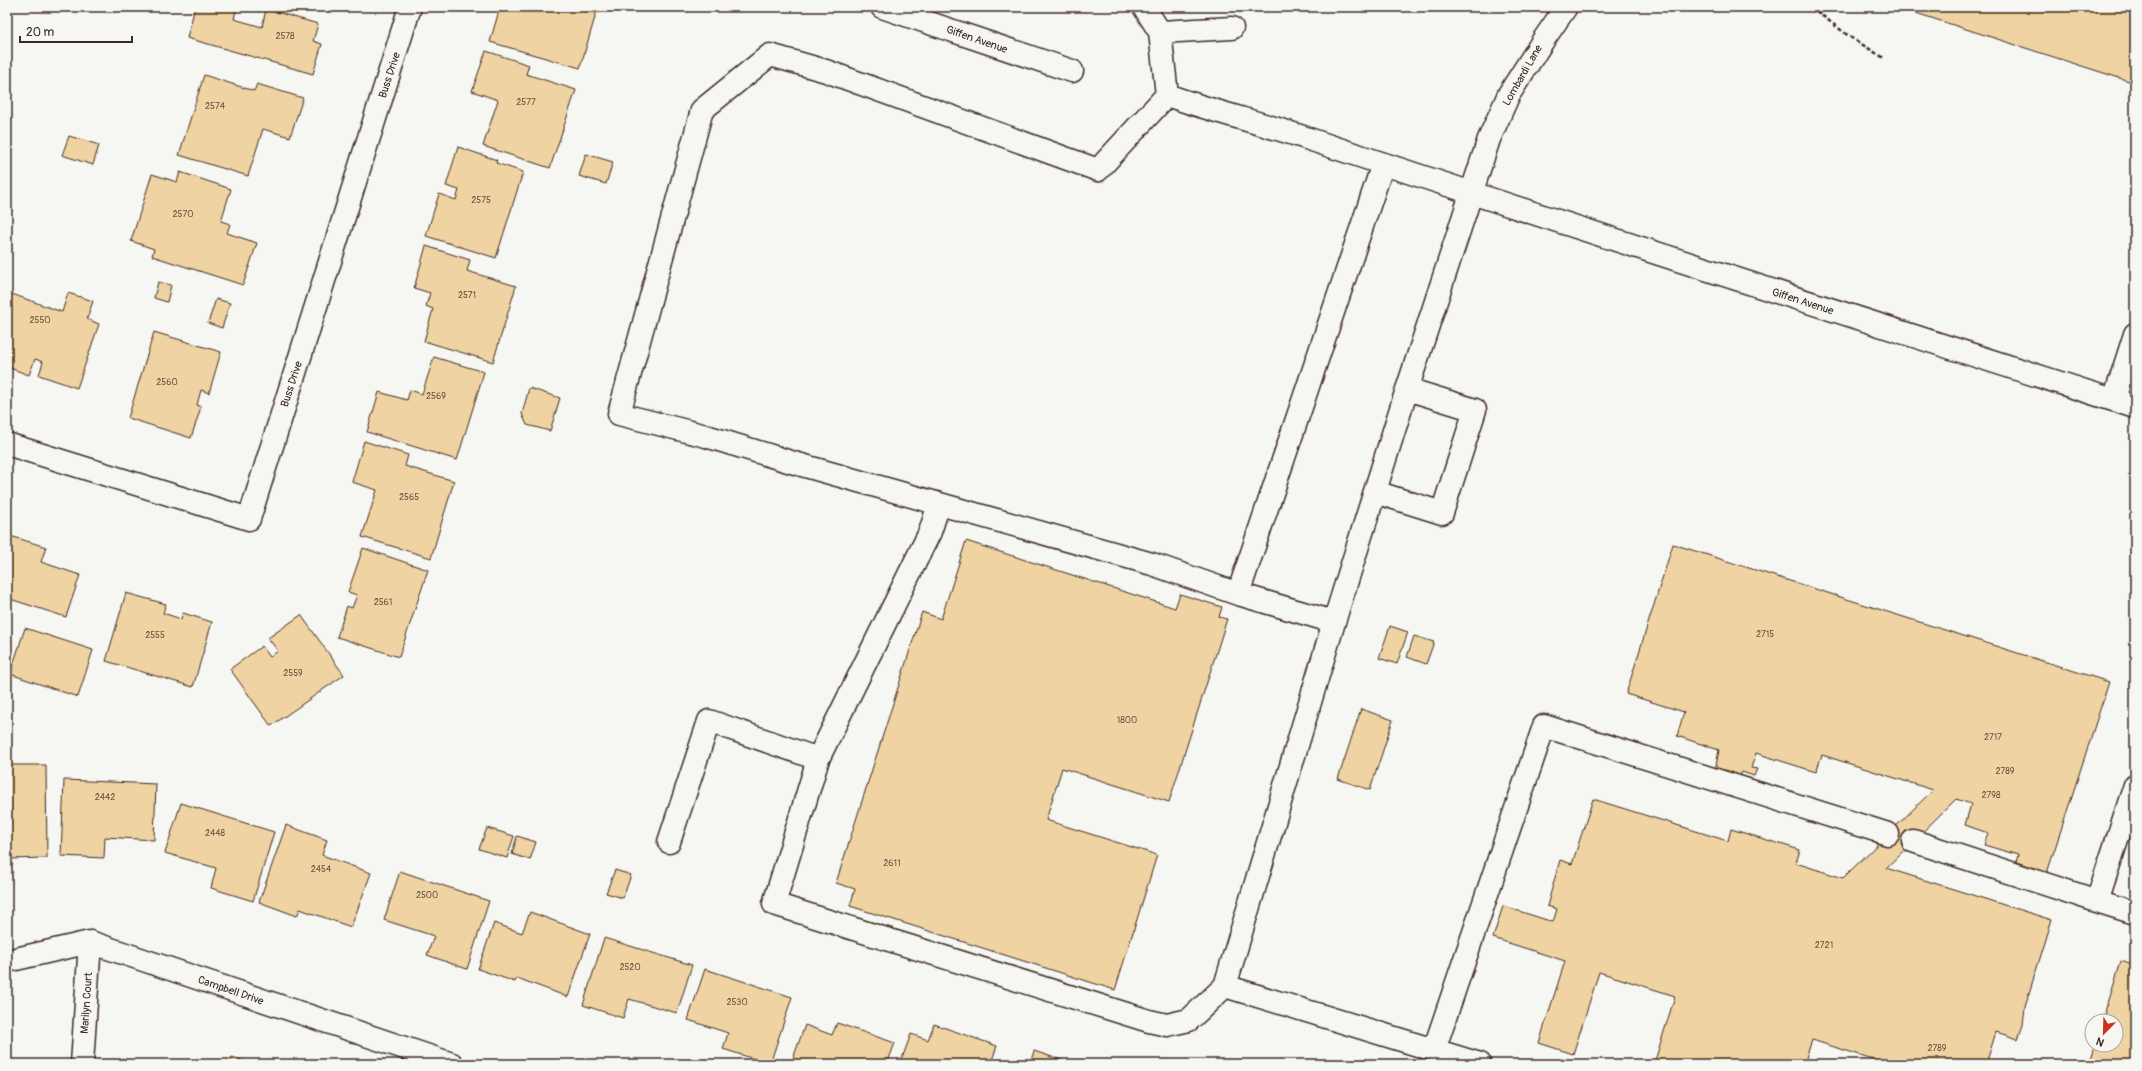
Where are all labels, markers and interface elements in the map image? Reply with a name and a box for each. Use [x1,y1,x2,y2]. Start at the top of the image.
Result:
scale bar [20,18,132,44]
street label: Giffen Avenue [944,23,1010,56]
text: 20 m [26,25,55,40]
house number: 2578 [275,31,295,42]
street label: Lombardi Lane [1500,42,1545,108]
street label: Buss Drive [376,50,403,100]
house number: 2577 [516,97,536,108]
house number: 2574 [205,101,226,112]
house number: 2575 [471,195,491,206]
house number: 2570 [173,209,193,220]
street label: Giffen Avenue [1770,285,1836,318]
house number: 2571 [458,290,476,301]
house number: 2550 [30,315,50,326]
street label: Buss Drive [278,359,305,409]
house number: 2560 [156,377,178,388]
house number: 2569 [426,391,446,402]
house number: 2565 [399,492,419,503]
house number: 2561 [374,597,392,608]
house number: 2715 [1756,629,1774,640]
house number: 2555 [145,630,165,641]
house number: 2559 [283,668,303,679]
house number: 1800 [1117,715,1137,726]
house number: 2717 [1984,732,2002,743]
house number: 2789 [1996,766,2015,777]
house number: 2798 [1982,790,2001,801]
house number: 2442 [95,792,115,803]
house number: 2448 [205,828,225,839]
house number: 2611 [883,858,901,869]
house number: 2454 [311,864,332,875]
house number: 2500 [416,890,438,901]
house number: 2721 [1815,940,1833,951]
house number: 2520 [619,962,641,973]
street label: Marilyn Court [78,971,95,1034]
street label: Campbell Drive [196,973,266,1008]
house number: 2530 [726,997,748,1008]
north arrow [2084,1013,2124,1053]
text: N [2094,1034,2106,1049]
house number: 2789 [1928,1043,1947,1054]

